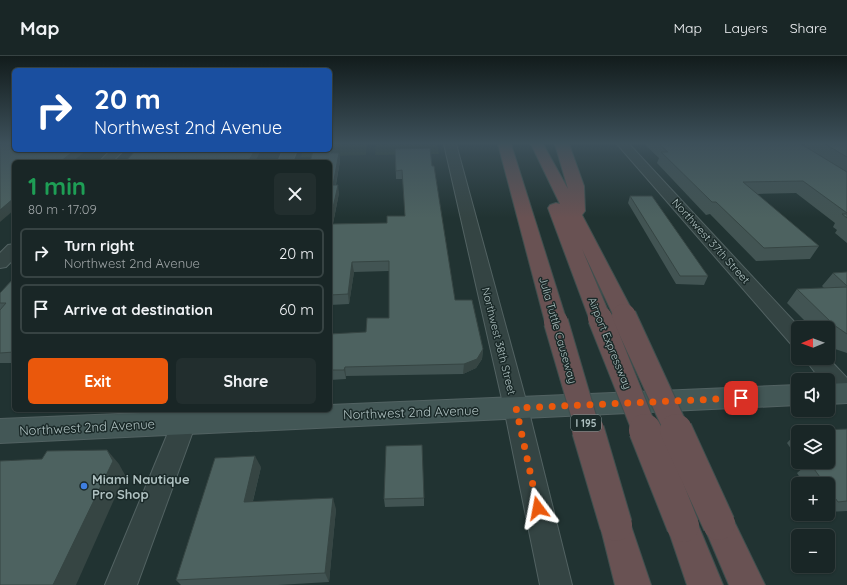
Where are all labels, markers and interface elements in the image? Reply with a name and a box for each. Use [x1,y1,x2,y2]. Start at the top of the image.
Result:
text: Map [20,16,59,40]
text: Map [673,19,702,37]
text: Layers [724,19,768,37]
text: Share [790,19,827,37]
text: 20 m [94,81,161,116]
icon: right [28,84,80,136]
text: Northwest 2nd Avenue [94,116,282,139]
text: 1 min [28,171,86,201]
button: close [274,173,316,215]
street label: Northwest 37th Street [669,196,753,287]
text: 80 m · 17:09 [28,201,97,217]
text: Turn right [64,236,135,255]
icon: right [30,242,52,264]
text: 20 m [279,244,314,263]
text: Northwest 2nd Avenue [64,255,200,271]
street label: Julia Tuttle Causeway [536,275,580,385]
street label: Northwest 38th Street [479,286,519,396]
street label: Airport Expressway [585,295,635,391]
icon: arrive [30,298,52,320]
text: Arrive at destination [64,300,213,319]
text: 60 m [279,300,314,319]
north arrow [791,321,835,365]
map controls [791,321,835,573]
button: Exit [28,358,168,404]
button: Share [176,358,316,404]
button: sound [791,373,835,417]
pin [724,381,758,415]
icon: arrive [730,387,752,409]
street label: Northwest 2nd Avenue [343,402,479,422]
street label: Northwest 2nd Avenue [19,415,155,439]
road number: I 195 [571,415,601,431]
button: layers [791,425,835,469]
place label: Miami Nautique Pro Shop [92,471,190,502]
button: + [791,477,835,521]
marker: Miami Nautique Pro Shop [79,481,89,491]
position arrow [517,487,559,529]
button: − [791,529,835,573]

